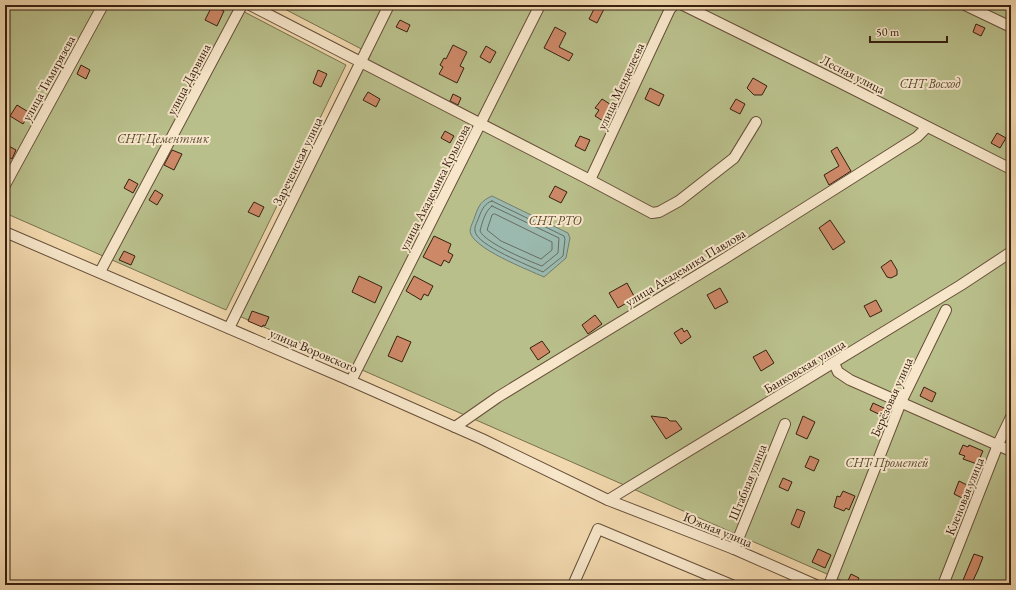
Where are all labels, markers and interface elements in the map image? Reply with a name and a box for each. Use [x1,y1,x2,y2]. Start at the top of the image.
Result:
scale bar [870,18,947,44]
text: 50 m [876,24,900,40]
street label: улица Тимирязева [18,32,79,124]
street label: улица Менделеева [593,39,648,132]
street label: улица Дарвина [163,40,215,118]
street label: Лесная улица [818,51,889,98]
park label: СНТ Восход [900,75,961,92]
street label: Зареченская улица [269,113,327,208]
street label: улица Академика Крылова [395,120,474,253]
park label: СНТ Цементник [117,130,210,147]
park label: СНТ РТО [528,212,583,229]
street label: улица Академика Павлова [622,224,749,310]
street label: улица Воровского [267,324,361,377]
street label: Банковская улица [760,335,849,398]
street label: Берёзовая улица [866,354,917,440]
street label: Штабная улица [724,441,771,523]
park label: СНТ Прометей [845,454,929,471]
street label: Кленовая улица [941,454,988,538]
street label: Южная улица [681,508,756,551]

